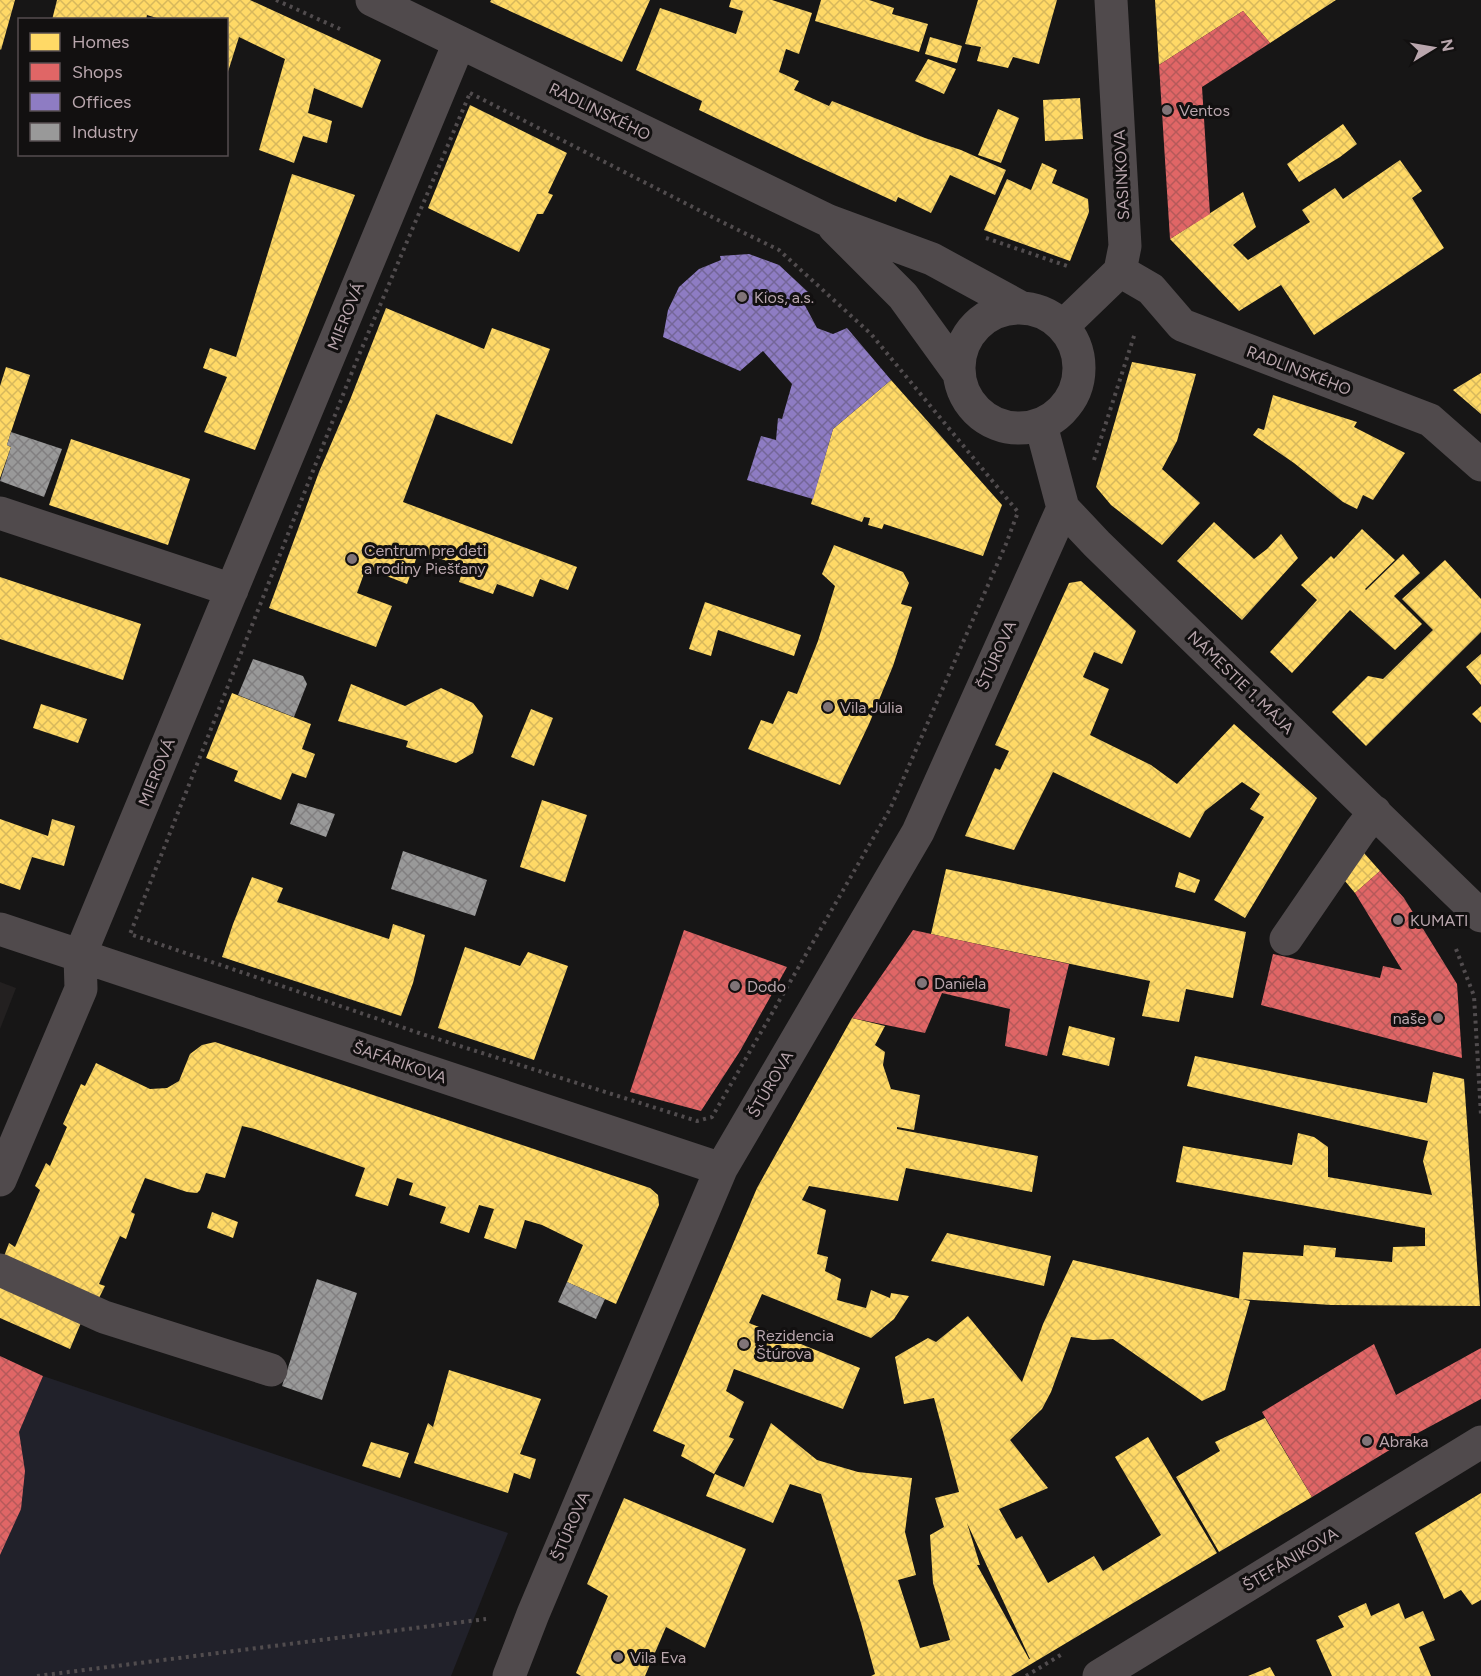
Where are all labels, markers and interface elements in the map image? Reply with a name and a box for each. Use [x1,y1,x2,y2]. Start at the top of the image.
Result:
legend [18,18,228,156]
north arrow [1403,18,1463,78]
text: Homes [72,31,130,53]
text: N [1437,37,1458,53]
text: Shops [72,61,123,83]
street label: RADLINSKÉHO [546,79,654,144]
text: Offices [72,91,131,113]
place label: Ventos [1179,101,1230,120]
marker: Ventos [1160,103,1174,117]
text: Industry [72,121,139,143]
street label: SASINKOVA [1110,129,1133,221]
street label: MIEROVÁ [323,279,368,353]
place label: Kios, a.s. [754,288,814,307]
marker: Kios, a.s. [735,290,749,304]
street label: RADLINSKÉHO [1244,342,1354,399]
place label: Centrum pre deti a rodiny Piešťany [364,541,487,578]
marker: Centrum pre deti a rodiny Piešťany [345,552,359,566]
street label: ŠTÚROVA [973,618,1020,693]
street label: NÁMESTIE 1. MÁJA [1184,627,1298,738]
place label: Vila Júlia [840,698,903,717]
marker: Vila Júlia [821,700,835,714]
street label: MIEROVÁ [134,735,179,809]
place label: KUMATI [1410,911,1468,930]
marker: KUMATI [1391,913,1405,927]
place label: Daniela [934,974,986,993]
marker: Daniela [915,976,929,990]
place label: Dodo [747,977,786,996]
marker: Dodo [728,979,742,993]
place label: naše [1393,1009,1426,1028]
marker: naše [1431,1011,1445,1025]
street label: ŠAFÁRIKOVA [351,1038,449,1087]
street label: ŠTÚROVA [744,1048,797,1121]
place label: Rezidencia Štúrova [756,1326,834,1363]
marker: Rezidencia Štúrova [737,1337,751,1351]
place label: Abraka [1379,1432,1429,1451]
marker: Abraka [1360,1434,1374,1448]
street label: ŠTÚROVA [547,1489,594,1564]
street label: ŠTEFÁNIKOVA [1239,1523,1341,1595]
place label: Vila Eva [630,1648,686,1667]
marker: Vila Eva [611,1650,625,1664]

